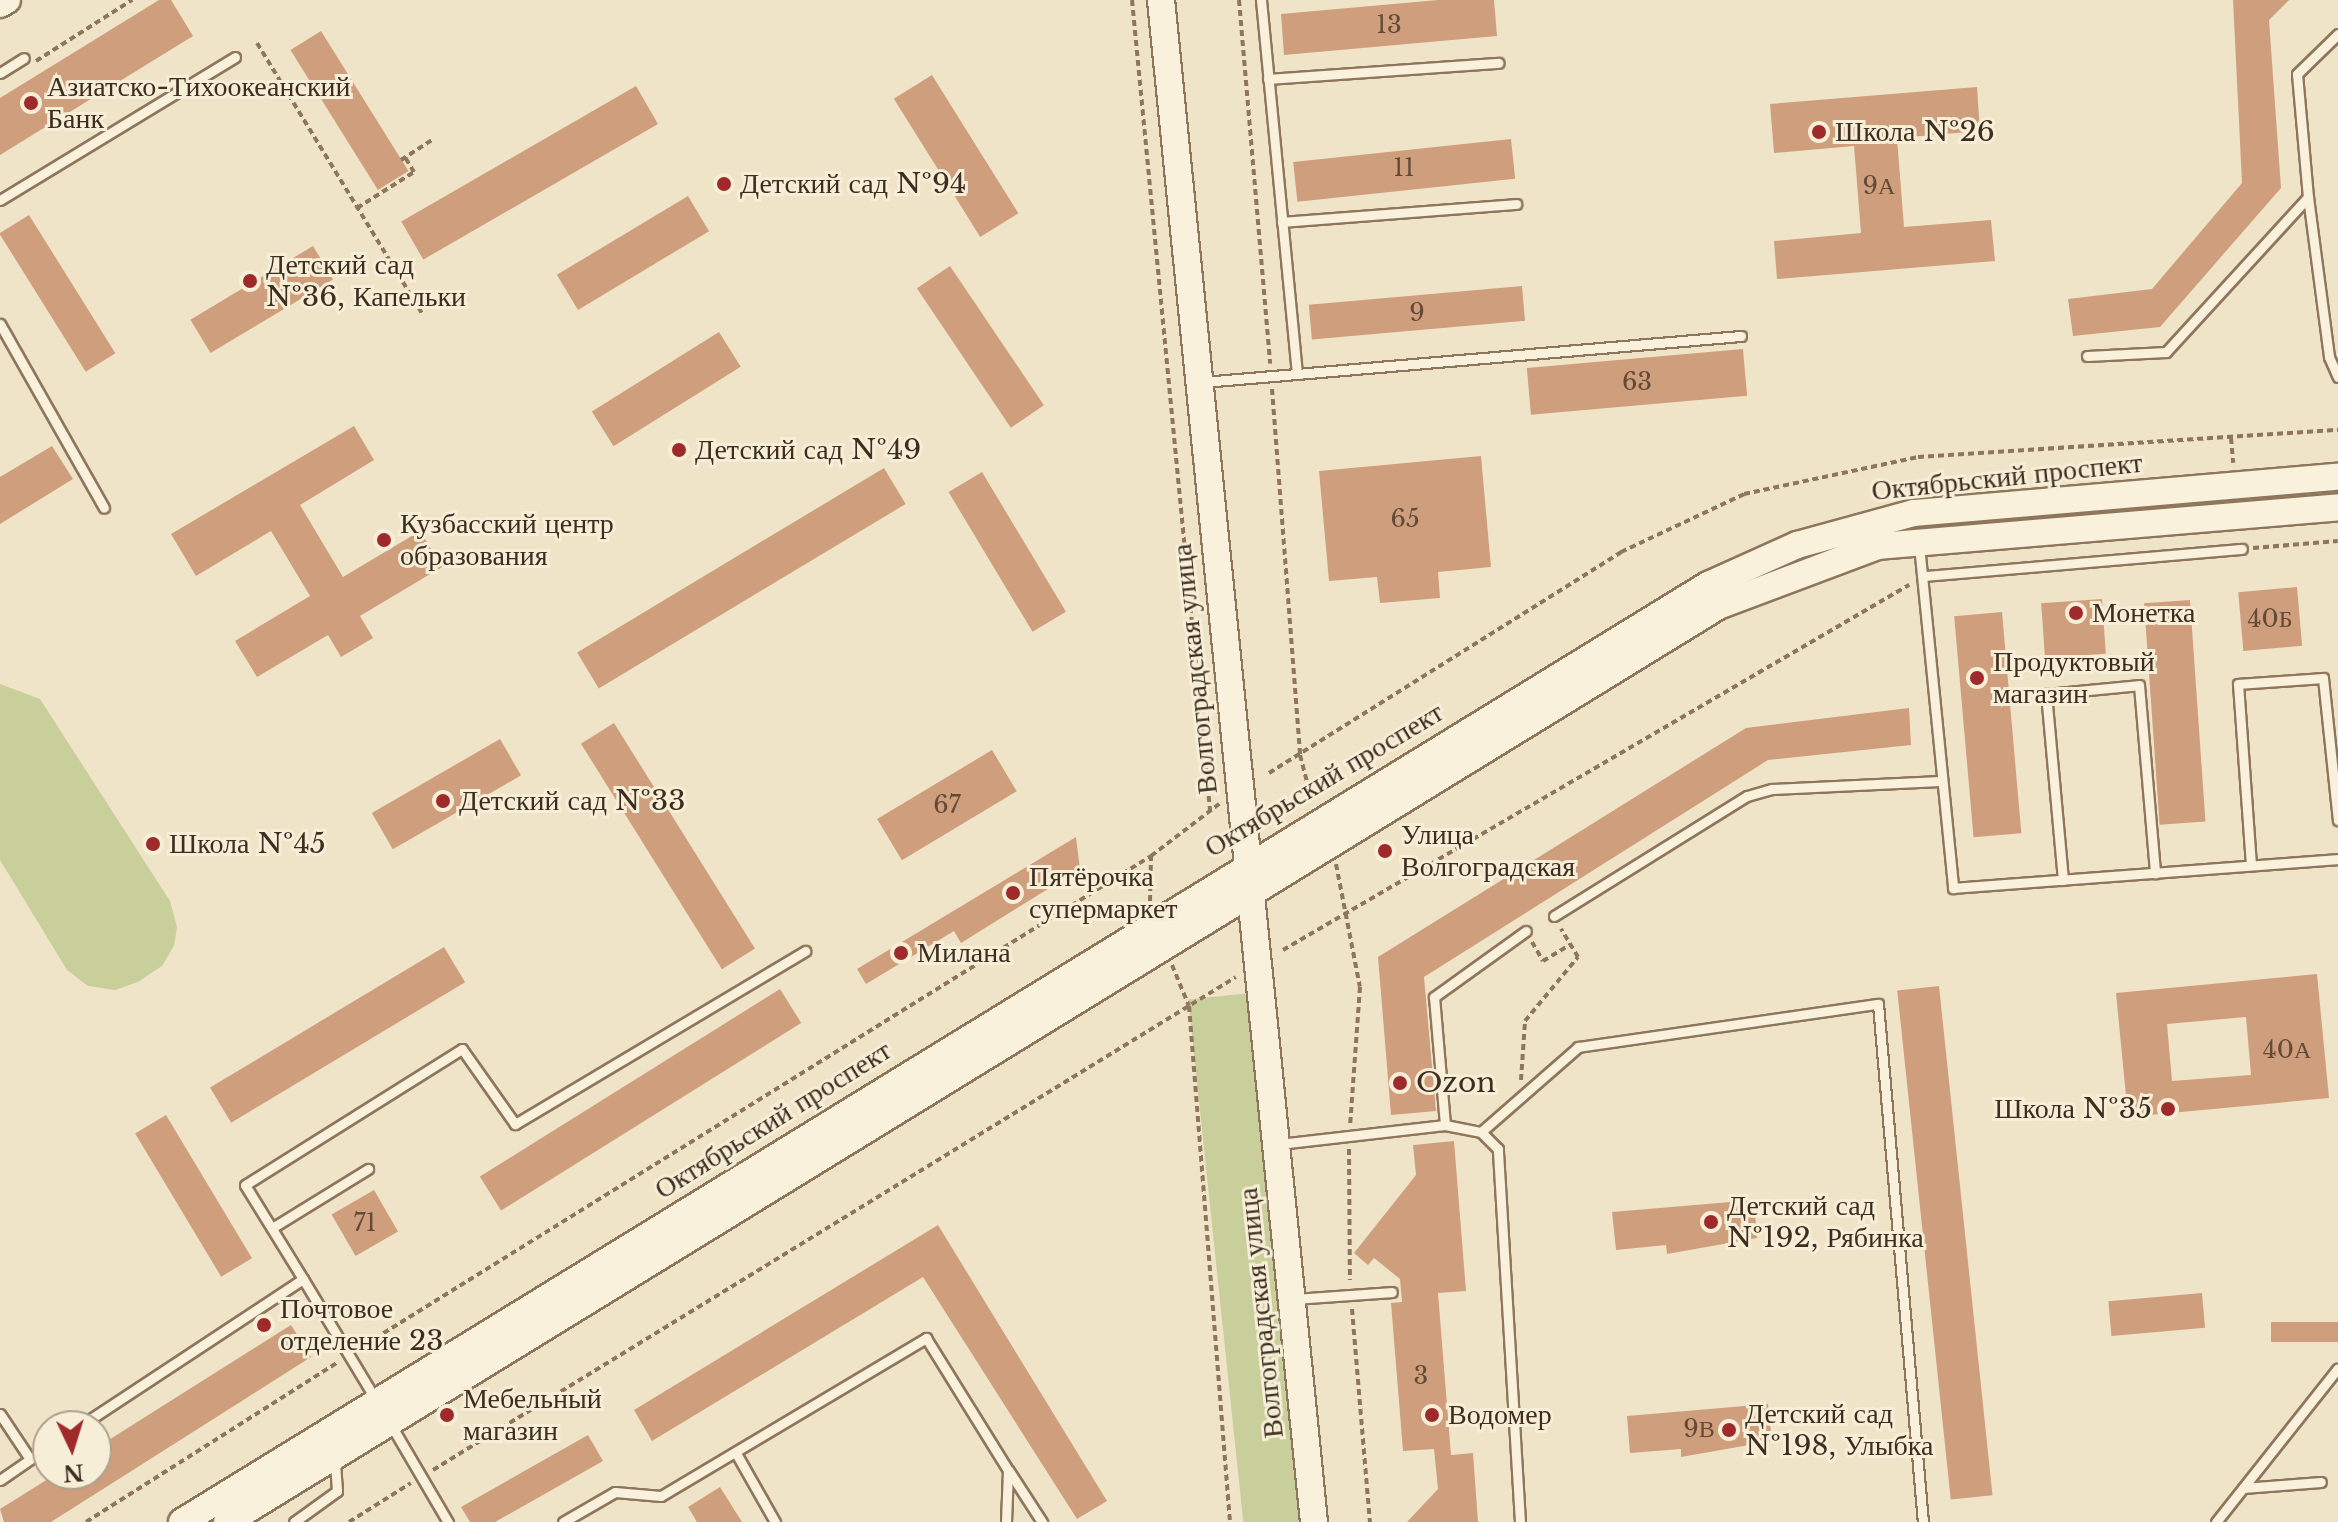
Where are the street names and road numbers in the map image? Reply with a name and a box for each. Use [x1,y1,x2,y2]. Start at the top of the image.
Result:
street label: Октябрьский проспект [1870,446,2144,508]
street label: Волгоградская улица [1165,542,1225,796]
street label: Октябрьский проспект [1199,695,1449,865]
street label: Октябрьский проспект [649,1034,897,1206]
street label: Волгоградская улица [1231,1186,1291,1440]

